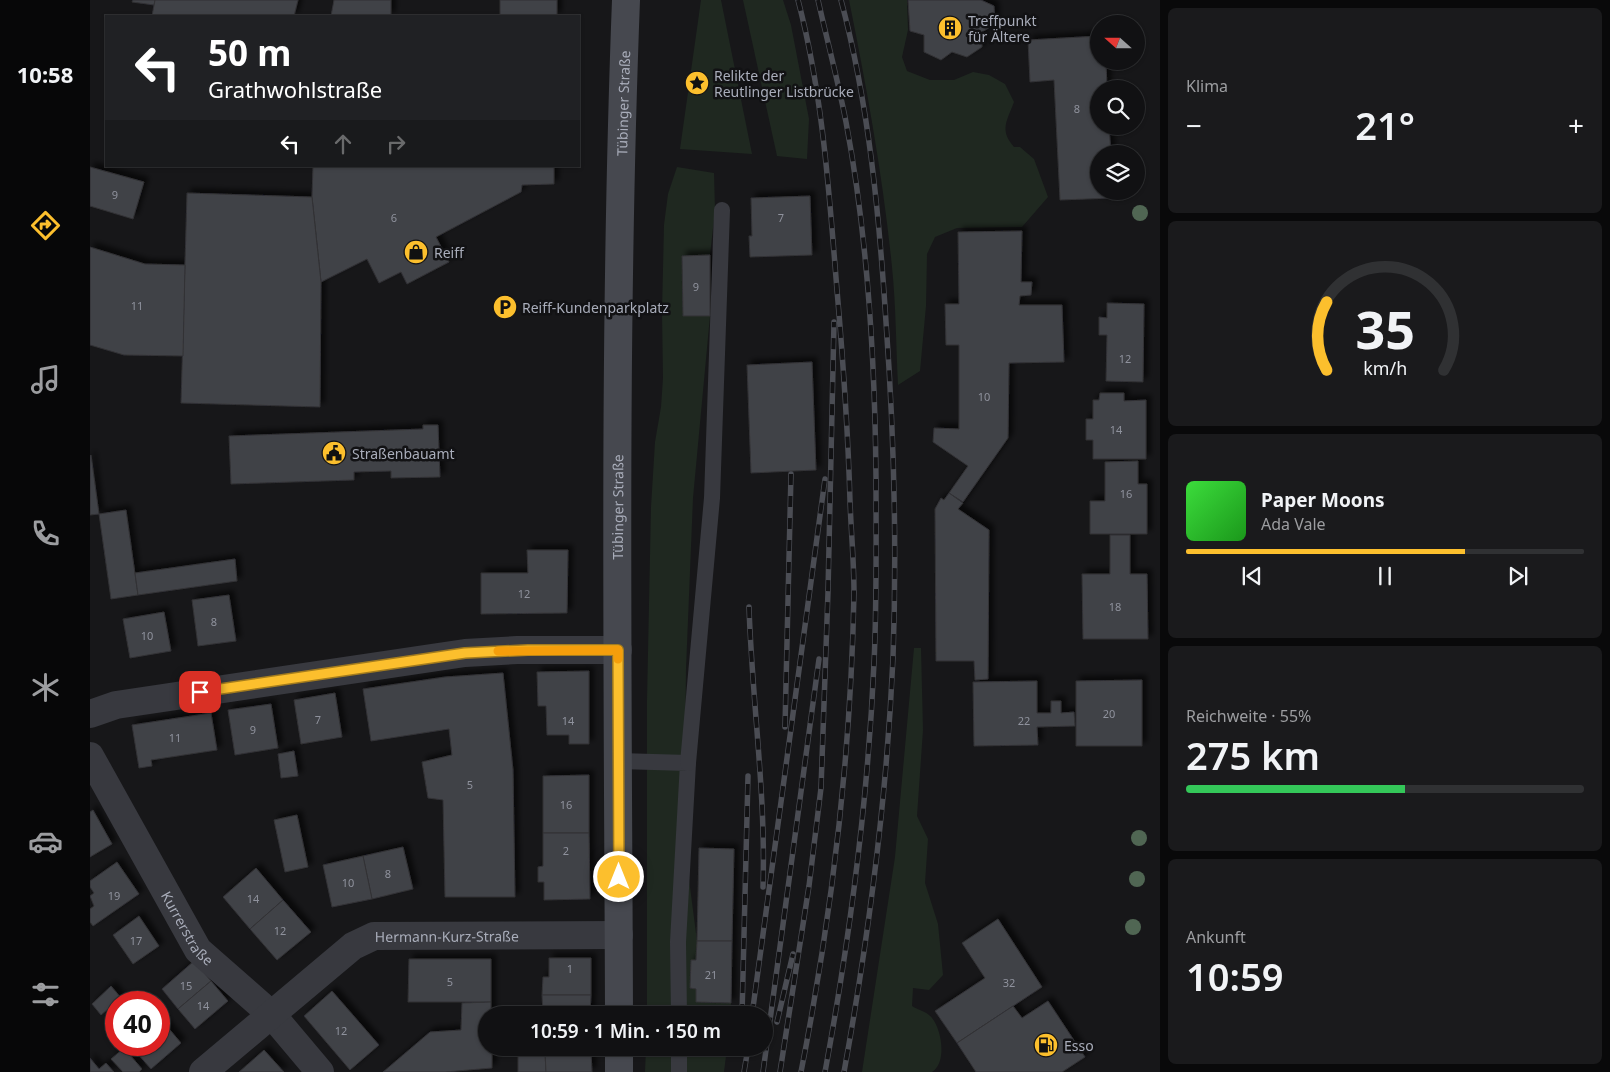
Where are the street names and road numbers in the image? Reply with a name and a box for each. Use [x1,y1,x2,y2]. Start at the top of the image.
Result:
street label: Tübinger Straße [612,50,634,156]
street label: Tübinger Straße [608,454,627,560]
street label: Kurrerstraße [158,888,218,969]
street label: Hermann-Kurz-Straße [375,926,519,945]

